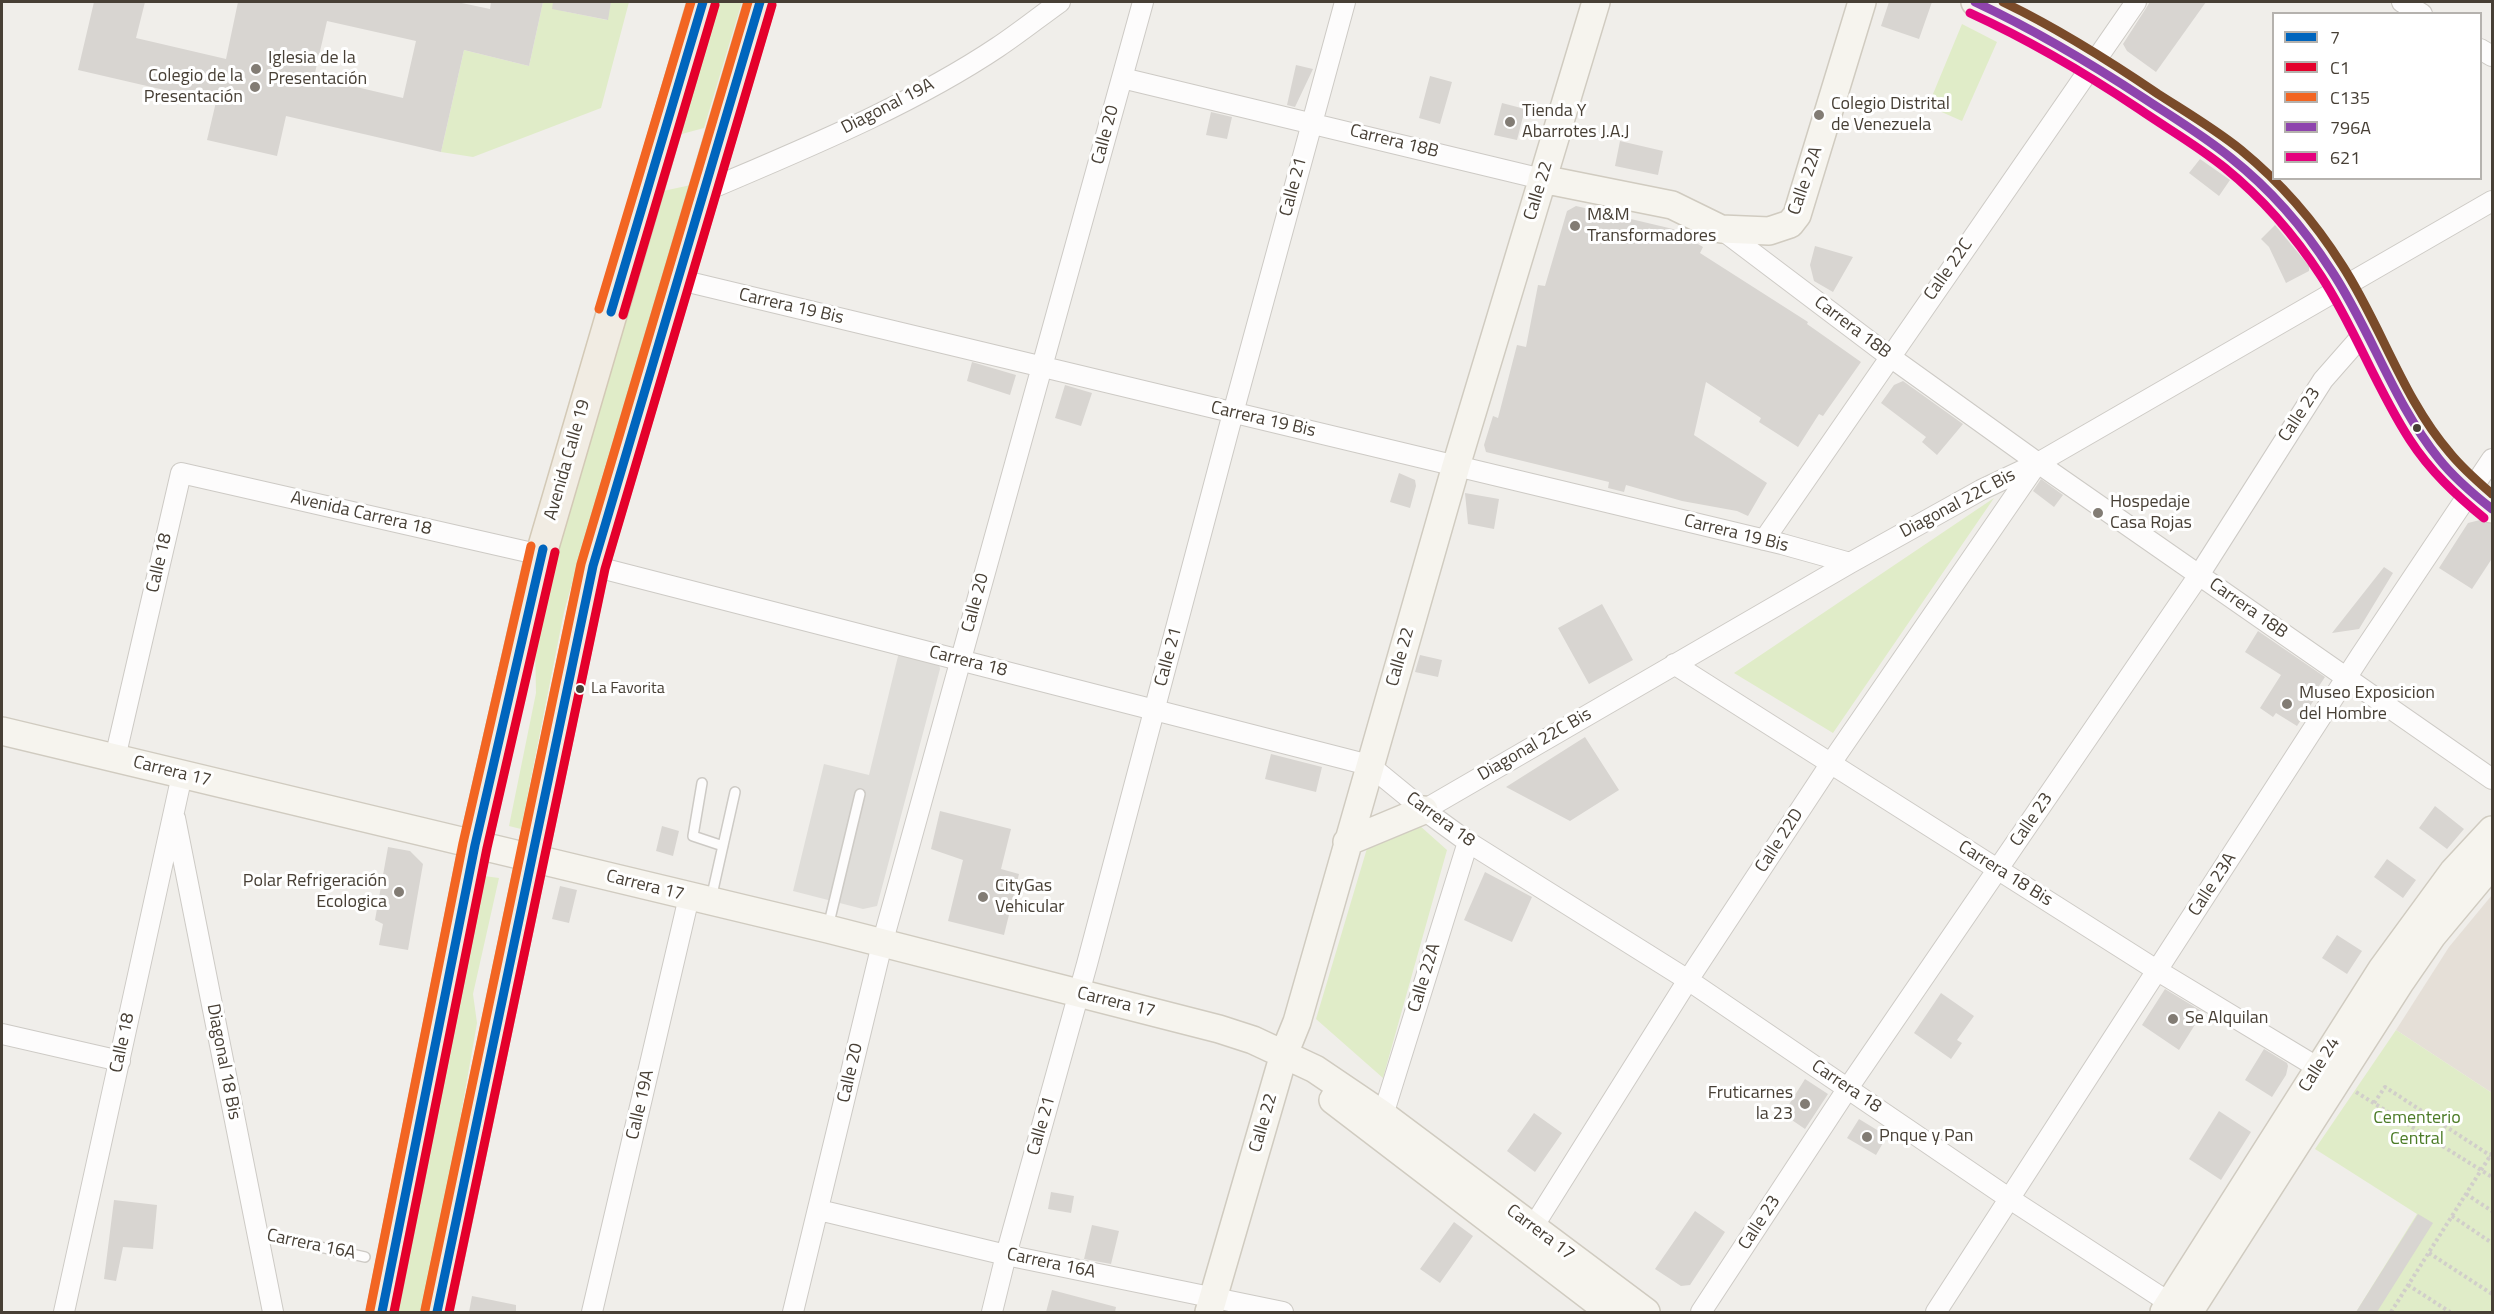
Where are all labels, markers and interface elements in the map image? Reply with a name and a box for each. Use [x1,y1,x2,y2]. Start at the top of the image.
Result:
legend [2272,12,2482,180]
text: 7 [2330,24,2340,51]
place label: Iglesia de la Presentación [268,48,367,90]
text: C1 [2330,54,2350,81]
marker: Iglesia de la Presentación [249,62,263,76]
place label: Colegio de la Presentación [144,66,243,109]
street label: Diagonal 19A [838,74,938,140]
marker: Colegio de la Presentación [248,80,262,94]
text: C135 [2330,84,2370,111]
place label: Colegio Distrital de Venezuela [1831,94,1950,136]
place label: Tienda Y Abarrotes J.A.J [1522,101,1630,144]
street label: Calle 20 [1088,103,1124,167]
marker: Colegio Distrital de Venezuela [1812,108,1826,122]
text: 796A [2330,114,2371,141]
marker: Tienda Y Abarrotes J.A.J [1503,115,1517,129]
street label: Carrera 18B [1347,121,1441,163]
street label: Calle 22A [1784,144,1828,218]
text: 621 [2330,144,2360,171]
street label: Calle 21 [1276,155,1312,219]
street label: Calle 22 [1520,159,1558,223]
place label: M&M Transformadores [1587,205,1716,248]
marker: M&M Transformadores [1568,219,1582,233]
street label: Calle 22C [1920,235,1978,305]
street label: Carrera 19 Bis [736,284,846,330]
street label: Carrera 18B [1809,292,1895,364]
street label: Calle 23 [2275,384,2325,446]
street label: Avenida Calle 19 [540,397,596,523]
street label: Carrera 19 Bis [1208,397,1318,443]
unlabelled marker [2411,422,2423,434]
street label: Diagonal 22C Bis [1897,465,2019,543]
street label: Avenida Carrera 18 [289,487,433,541]
place label: Hospedaje Casa Rojas [2110,492,2192,534]
marker: Hospedaje Casa Rojas [2091,506,2105,520]
street label: Carrera 19 Bis [1682,511,1790,557]
street label: Calle 18 [143,531,177,595]
street label: Calle 20 [958,571,994,635]
street label: Carrera 18B [2205,574,2291,644]
street label: Calle 21 [1151,625,1187,689]
street label: Calle 22 [1382,625,1420,689]
street label: Carrera 18 [927,642,1009,682]
place label: La Favorita [591,679,665,699]
marker: La Favorita [574,683,586,695]
place label: Museo Exposicion del Hombre [2299,683,2435,726]
marker: Museo Exposicion del Hombre [2280,697,2294,711]
street label: Diagonal 22C Bis [1474,704,1596,786]
street label: Carrera 17 [131,752,213,792]
street label: Carrera 18 [1401,788,1479,852]
street label: Calle 23 [2006,789,2058,851]
street label: Calle 22D [1751,805,1809,877]
street label: Carrera 18 Bis [1954,837,2056,911]
street label: Calle 23A [2185,849,2241,921]
street label: Carrera 17 [604,866,686,906]
place label: Polar Refrigeración Ecologica [243,871,387,914]
place label: CityGas Vehicular [995,876,1064,918]
marker: Polar Refrigeración Ecologica [392,885,406,899]
marker: CityGas Vehicular [976,890,990,904]
street label: Calle 22A [1404,941,1446,1015]
street label: Carrera 17 [1075,983,1157,1023]
street label: Diagonal 18 Bis [201,1002,245,1122]
place label: Se Alquilan [2185,1008,2269,1030]
street label: Calle 18 [106,1011,140,1075]
marker: Se Alquilan [2166,1012,2180,1026]
street label: Calle 24 [2295,1034,2345,1096]
street label: Calle 20 [834,1041,868,1105]
street label: Carrera 18 [1807,1056,1885,1118]
street label: Calle 19A [622,1068,660,1142]
place label: Fruticarnes la 23 [1708,1083,1793,1126]
street label: Calle 22 [1245,1091,1283,1155]
street label: Calle 21 [1023,1094,1061,1158]
marker: Fruticarnes la 23 [1798,1097,1812,1111]
park label: Cementerio Central [2373,1108,2461,1150]
place label: Pnque y Pan [1879,1126,1973,1148]
marker: Pnque y Pan [1860,1130,1874,1144]
street label: Calle 23 [1735,1192,1785,1254]
street label: Carrera 17 [1502,1200,1578,1266]
street label: Carrera 16A [265,1225,357,1265]
street label: Carrera 16A [1005,1244,1097,1284]

